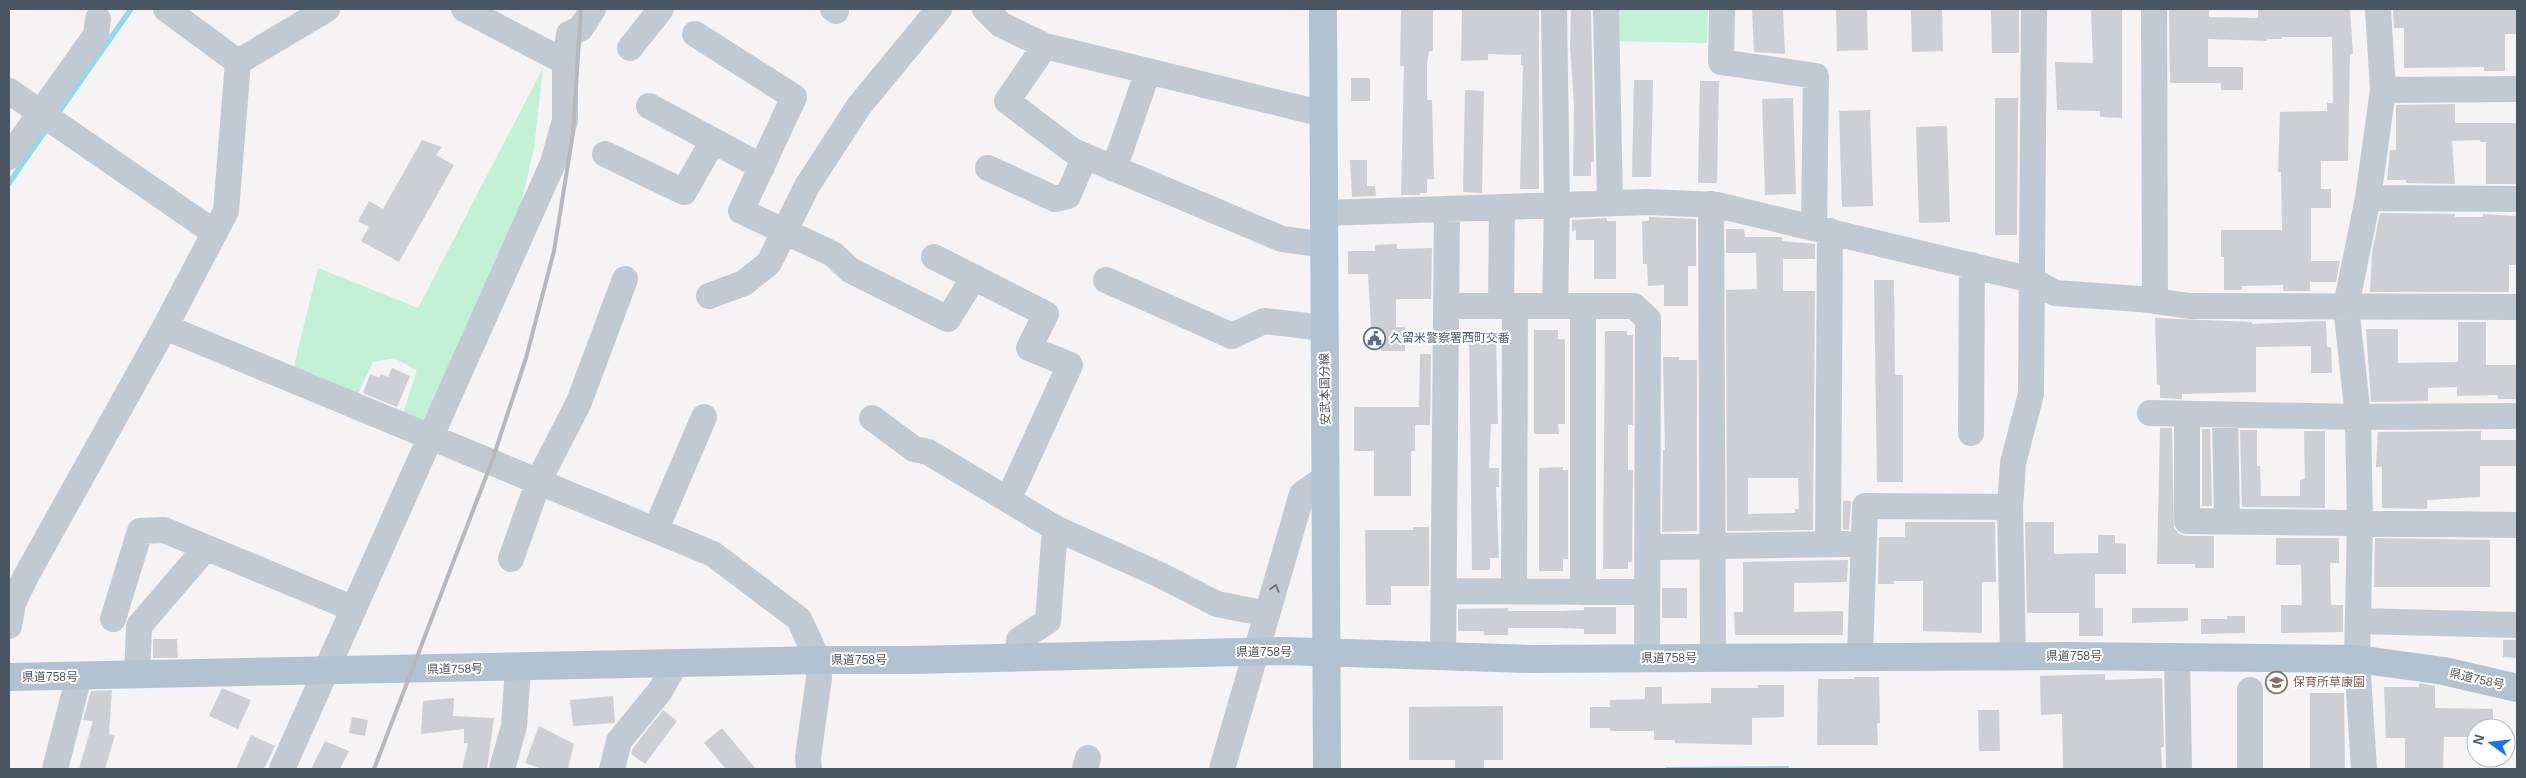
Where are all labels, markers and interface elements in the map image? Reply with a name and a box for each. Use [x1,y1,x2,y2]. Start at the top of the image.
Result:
public building icon: 久留米警察署西町交番 [1362,326,1386,350]
place label: 久留米警察署西町交番 [1390,331,1510,345]
street label: 安武本国分線 [1317,353,1333,425]
one-way arrow [1269,584,1279,592]
street label: 県道758号 [1236,645,1292,659]
street label: 県道758号 [2046,649,2102,663]
street label: 県道758号 [1641,651,1697,665]
street label: 県道758号 [831,653,887,667]
street label: 県道758号 [427,662,483,676]
street label: 県道758号 [2448,666,2506,692]
street label: 県道758号 [22,670,78,684]
school or university icon: 保育所草康園 [2265,670,2289,694]
place label: 保育所草康園 [2293,675,2365,689]
north arrow [2466,718,2516,768]
text: N [2469,733,2487,747]

